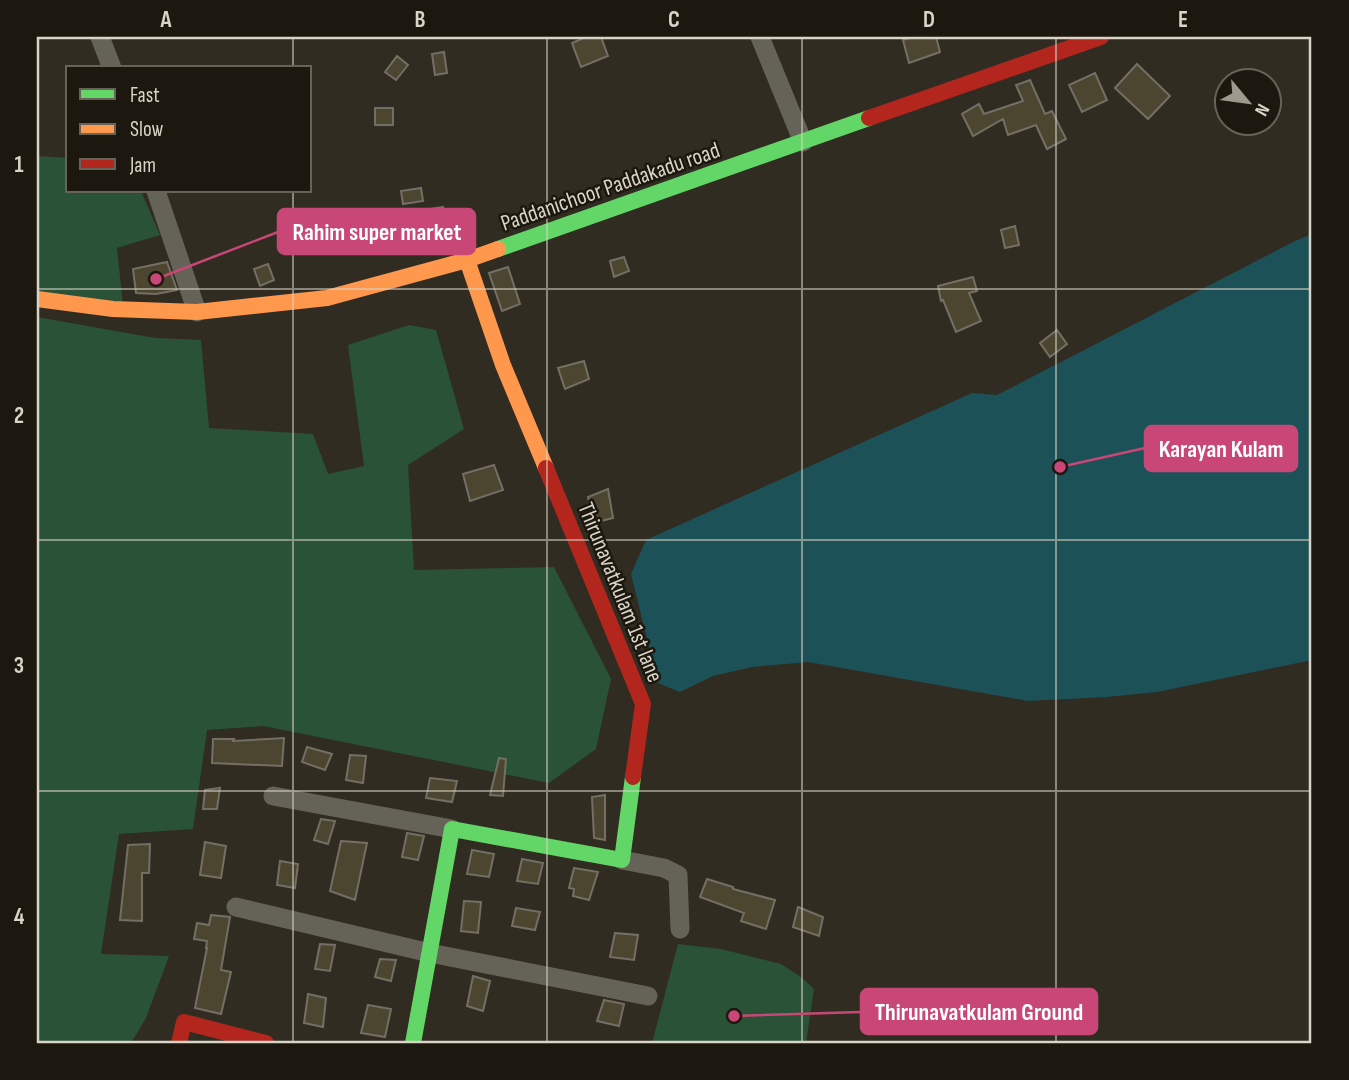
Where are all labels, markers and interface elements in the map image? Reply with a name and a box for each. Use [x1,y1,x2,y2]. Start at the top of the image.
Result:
text: A [160,6,173,34]
text: B [415,6,426,34]
text: C [668,6,680,34]
text: D [923,6,935,34]
text: E [1178,6,1188,34]
legend [66,66,312,192]
north arrow [1212,66,1282,136]
text: Fast [130,83,160,108]
text: N [1249,99,1274,120]
text: Slow [130,117,164,142]
street label: Paddanichoor Paddakadu road [497,136,724,238]
text: 1 [14,151,24,179]
text: Jam [129,153,156,178]
callout: Rahim super market [278,209,475,254]
text: Rahim super market [292,218,462,247]
text: 2 [14,402,24,430]
callout: Karayan Kulam [1145,426,1297,471]
text: Karayan Kulam [1159,435,1283,464]
street label: Thirunavatkulam 1st lane [571,498,669,686]
text: 3 [14,652,24,680]
text: 4 [14,903,25,931]
callout: Thirunavatkulam Ground [861,989,1097,1034]
text: Thirunavatkulam Ground [875,998,1083,1027]

